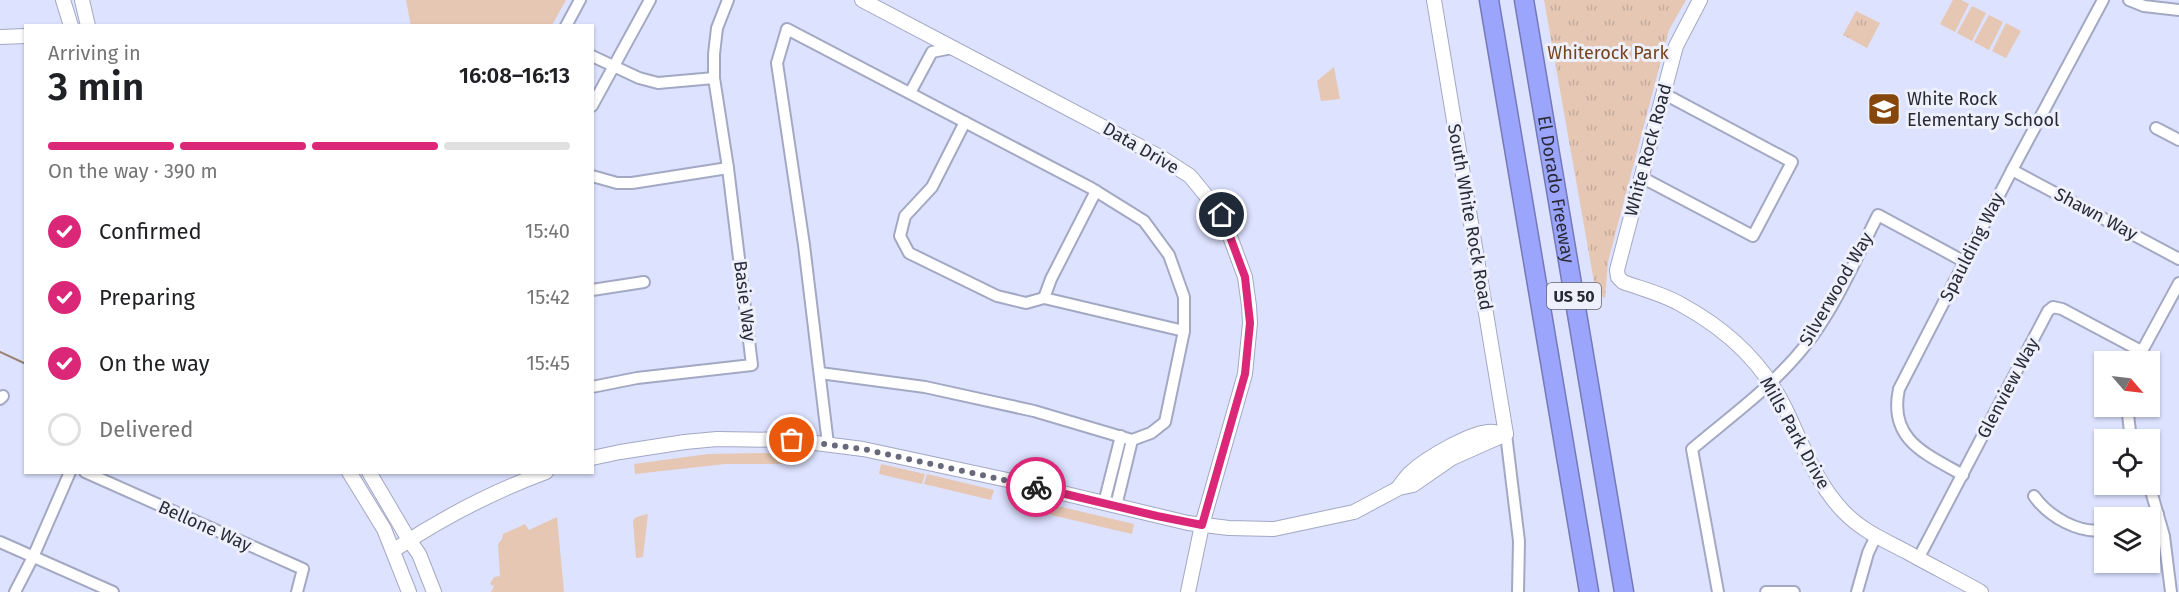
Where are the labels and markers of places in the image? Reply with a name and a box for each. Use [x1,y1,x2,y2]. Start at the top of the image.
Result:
place label: White Rock Elementary School [1907,88,2059,131]
school or university icon: White Rock Elementary School [1866,91,1902,127]
pin [1196,189,1247,240]
pin [766,414,817,465]

